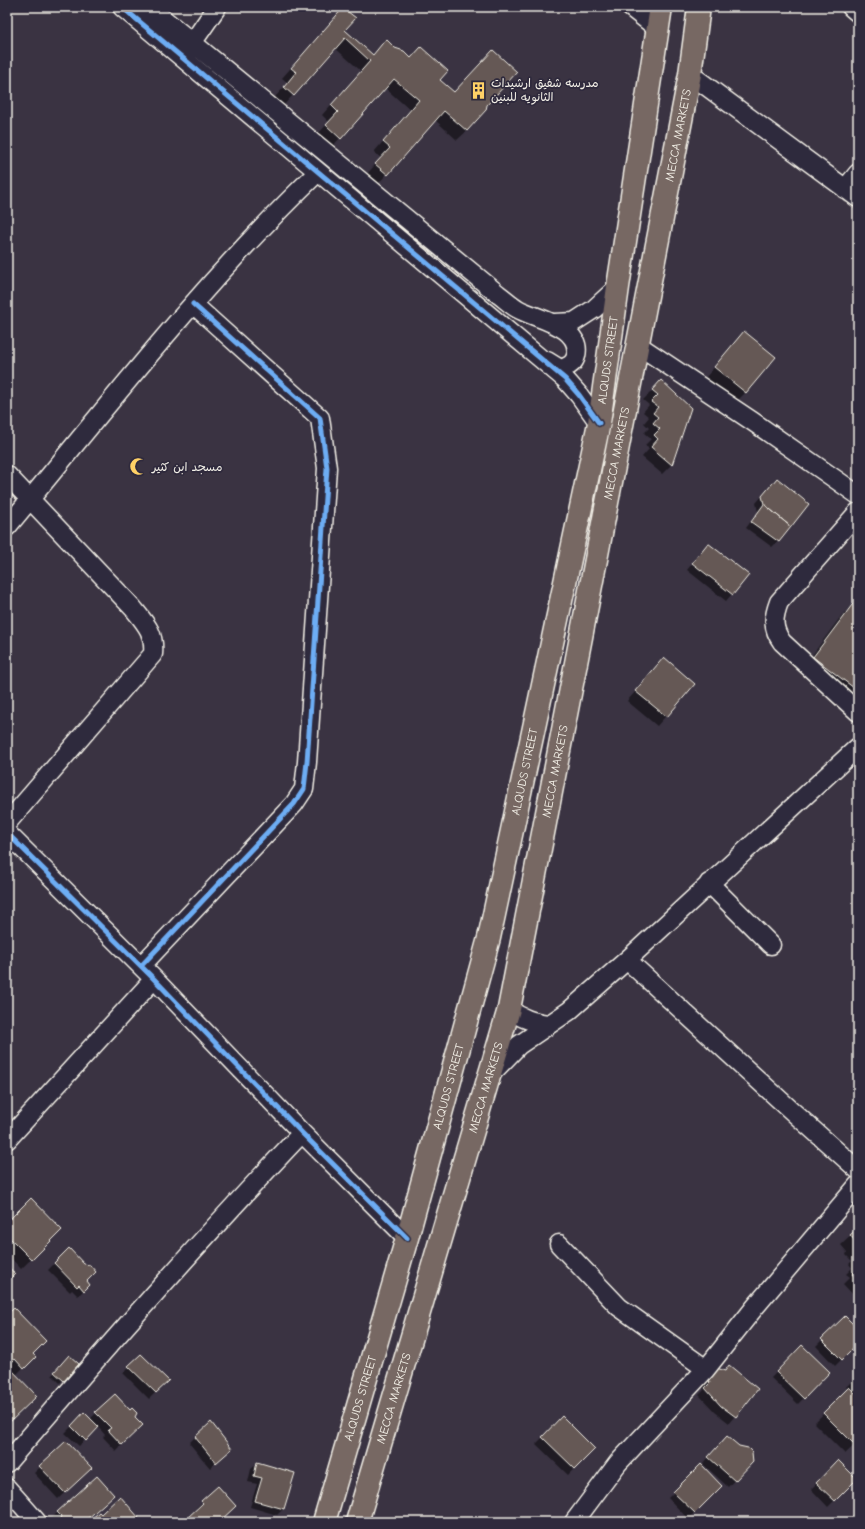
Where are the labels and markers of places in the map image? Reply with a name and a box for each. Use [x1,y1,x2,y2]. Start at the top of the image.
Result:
place label: مدرسه شفيق ارشيدات الثانويه للبنين [491,76,599,105]
building icon: مدرسه شفيق ارشيدات الثانويه للبنين [468,80,488,100]
mosque icon: مسجد ابن كثير [129,457,149,477]
place label: مسجد ابن كثير [151,460,222,475]

